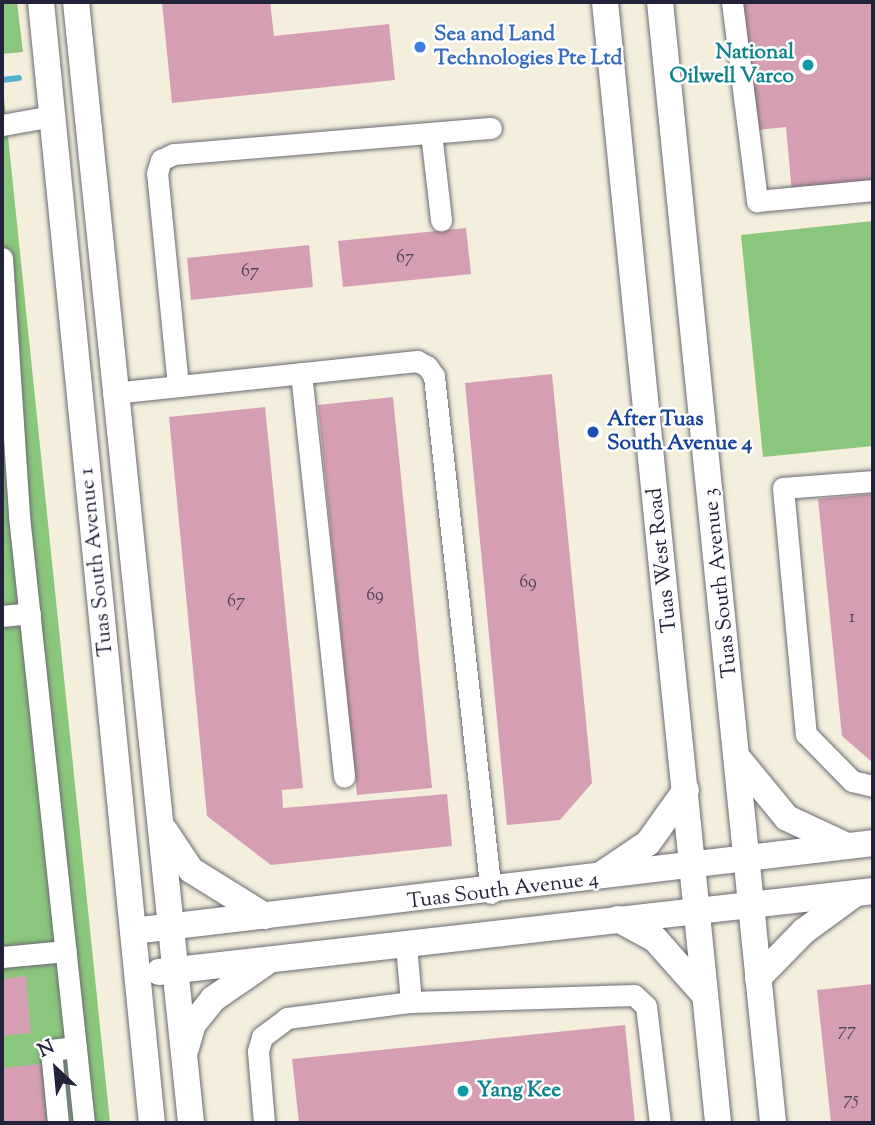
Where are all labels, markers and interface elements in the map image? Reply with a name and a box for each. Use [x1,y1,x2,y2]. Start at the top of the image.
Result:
place label: Sea and Land Technologies Pte Ltd [434,22,622,72]
marker: Sea and Land Technologies Pte Ltd [412,39,428,55]
place label: National Oilwell Varco [670,40,794,90]
marker: National Oilwell Varco [800,57,816,73]
house number: 67 [396,247,414,269]
house number: 67 [241,261,259,283]
place label: After Tuas South Avenue 4 [607,407,752,457]
marker: After Tuas South Avenue 4 [585,424,601,440]
street label: Tuas South Avenue 1 [75,467,119,657]
street label: Tuas West Road [643,486,683,634]
street label: Tuas South Avenue 3 [699,487,743,679]
house number: 69 [519,572,537,594]
house number: 69 [366,585,384,607]
house number: 67 [227,591,245,613]
house number: 1 [849,607,855,629]
street label: Tuas South Avenue 4 [406,867,600,915]
house number: 77 [838,1020,856,1042]
north arrow [21,1034,91,1104]
text: N [34,1034,59,1065]
place label: Yang Kee [477,1078,561,1104]
marker: Yang Kee [455,1083,471,1099]
house number: 75 [843,1089,859,1111]

